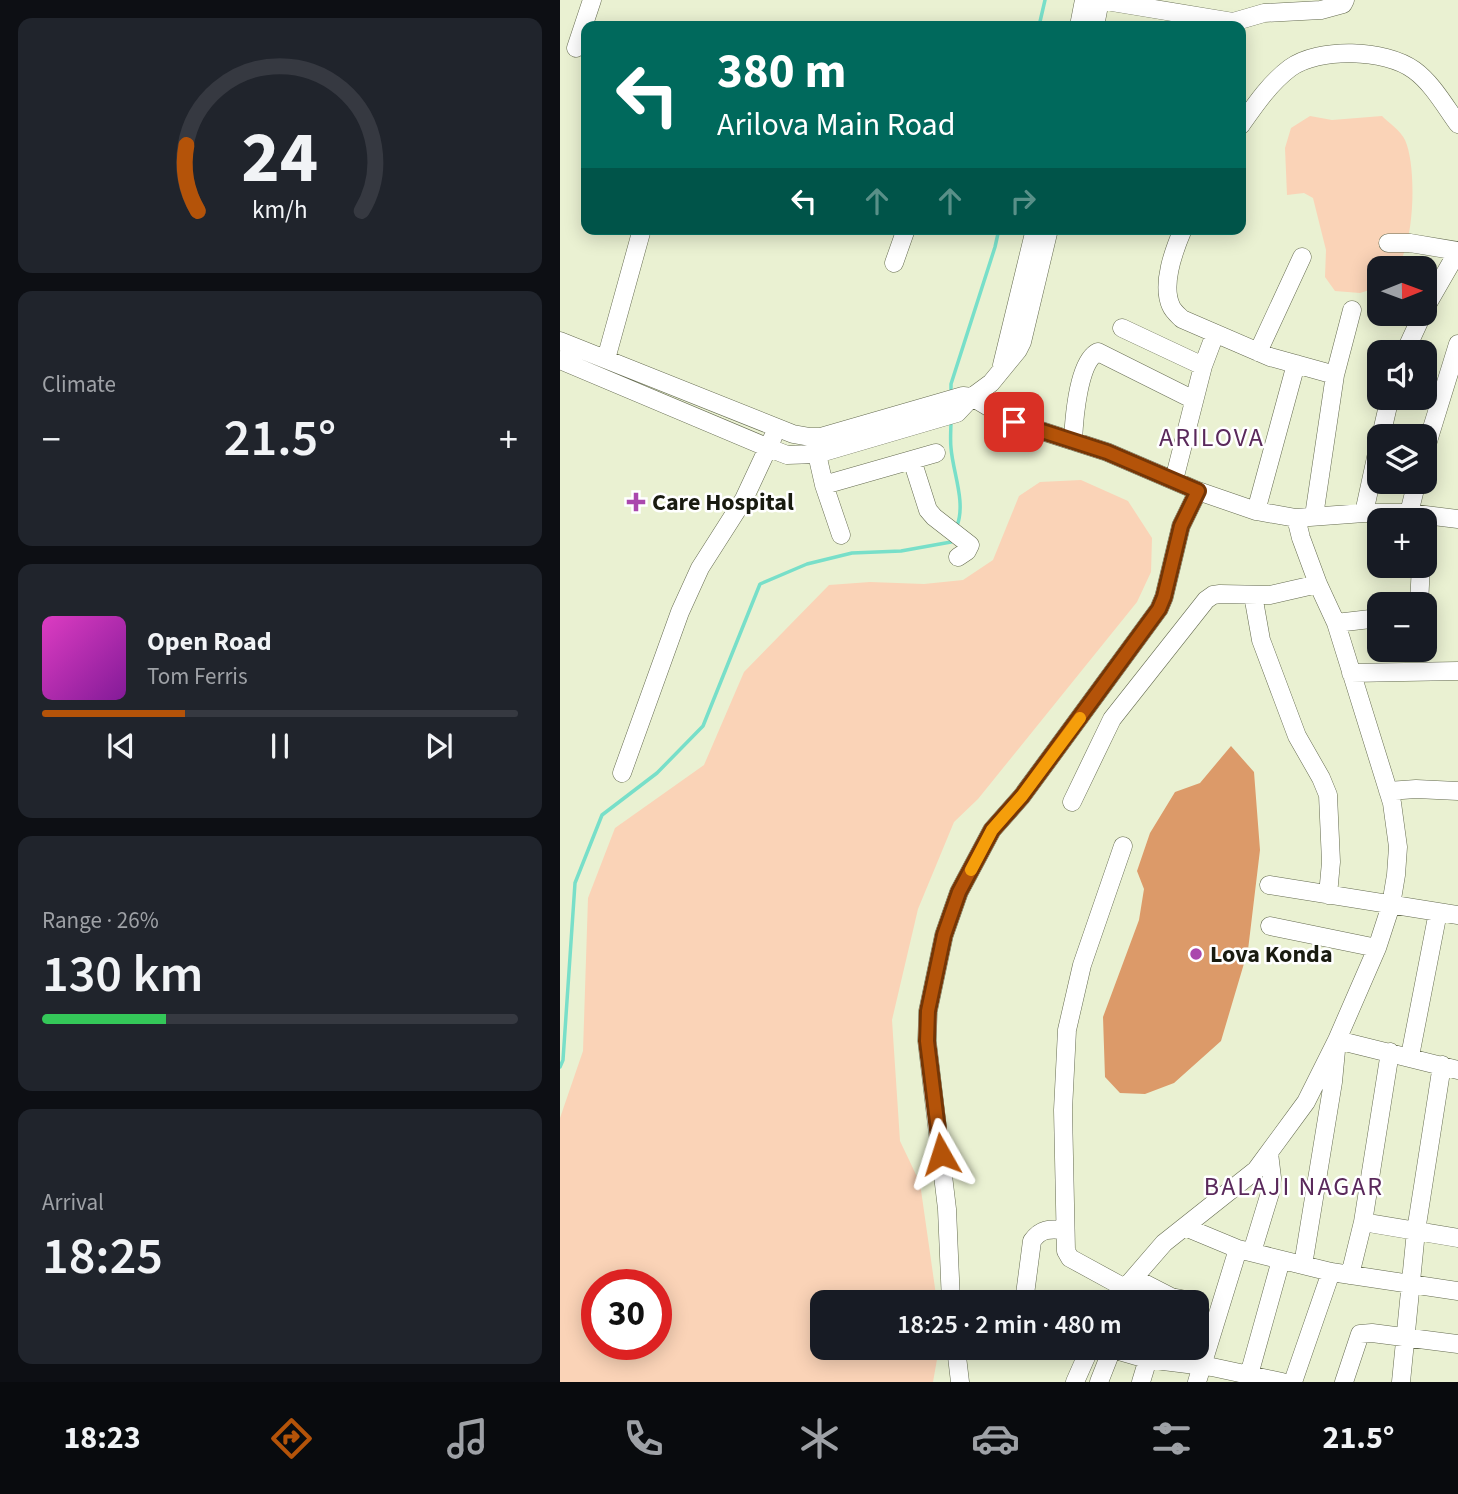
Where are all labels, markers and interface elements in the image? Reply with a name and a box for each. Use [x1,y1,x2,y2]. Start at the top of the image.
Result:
text: 380 m [717,37,846,107]
icon: left [602,49,693,140]
text: Arilova Main Road [717,102,955,148]
text: 24 [242,107,318,211]
icon: left [785,182,823,220]
icon: ahead [858,182,896,220]
icon: ahead [931,182,969,220]
icon: right [1004,182,1042,220]
text: km/h [252,192,308,228]
north arrow [1367,256,1437,326]
map controls [1367,256,1437,662]
button: sound [1367,340,1437,410]
text: Climate [42,368,116,401]
pin [984,392,1044,452]
text: 21.5° [224,402,336,476]
icon: arrive [995,403,1033,441]
text: − [42,413,61,467]
text: + [499,413,518,467]
district label: ARILOVA [1159,419,1265,456]
button: layers [1367,424,1437,494]
place label: Care Hospital [652,485,794,520]
marker: Care Hospital [626,492,646,512]
button: + [1367,508,1437,578]
button: − [1367,592,1437,662]
text: Open Road [147,623,272,660]
text: Tom Ferris [147,660,248,693]
icon: previous [102,727,140,765]
icon: pause [261,727,299,765]
icon: next [420,727,458,765]
text: Range · 26% [42,904,159,937]
place label: Lova Konda [1210,937,1333,972]
text: 130 km [42,938,203,1012]
marker: Lova Konda [1188,946,1204,962]
position arrow [904,1117,978,1191]
district label: BALAJI NAGAR [1204,1168,1384,1205]
text: Arrival [42,1186,104,1219]
text: 18:25 [42,1220,163,1294]
speed limit sign: 30 [581,1269,672,1360]
text: 18:25 · 2 min · 480 m [897,1306,1122,1343]
icon: directions [267,1414,316,1463]
icon: music [443,1414,492,1463]
icon: phone [619,1414,668,1463]
icon: climate [795,1414,844,1463]
icon: car [971,1414,1020,1463]
icon: filters [1147,1414,1196,1463]
text: 18:23 [63,1415,141,1461]
text: 21.5° [1323,1415,1394,1461]

